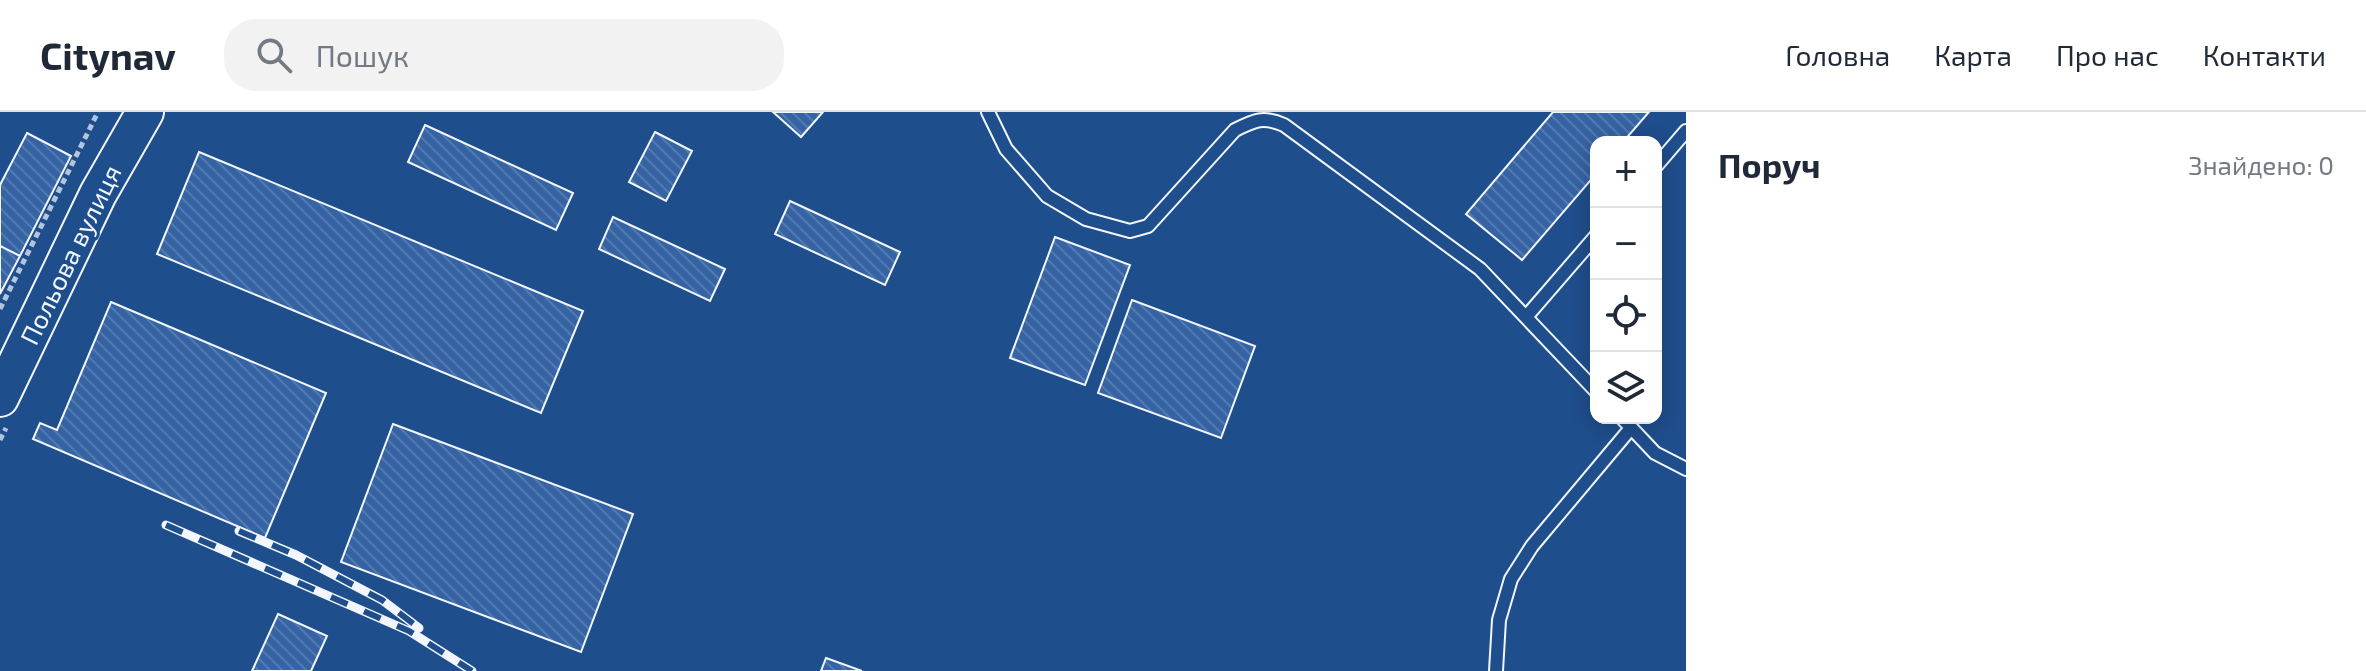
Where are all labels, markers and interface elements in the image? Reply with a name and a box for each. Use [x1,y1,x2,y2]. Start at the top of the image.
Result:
search box [224,19,784,91]
text: Citynav [40,32,176,78]
icon: search [252,33,296,77]
text: Пошук [316,37,409,73]
text: Головна [1785,38,1890,72]
text: Карта [1934,38,2012,72]
text: Про нас [2056,38,2159,72]
text: Контакти [2203,38,2326,72]
map controls [1590,136,1662,424]
button: + [1590,136,1662,208]
text: Поруч [1718,144,1821,185]
text: Знайдено: 0 [2188,149,2334,180]
street label: Польова вулиця [13,159,127,350]
button: − [1590,208,1662,280]
button: locate [1590,280,1662,352]
button: layers [1590,352,1662,424]

